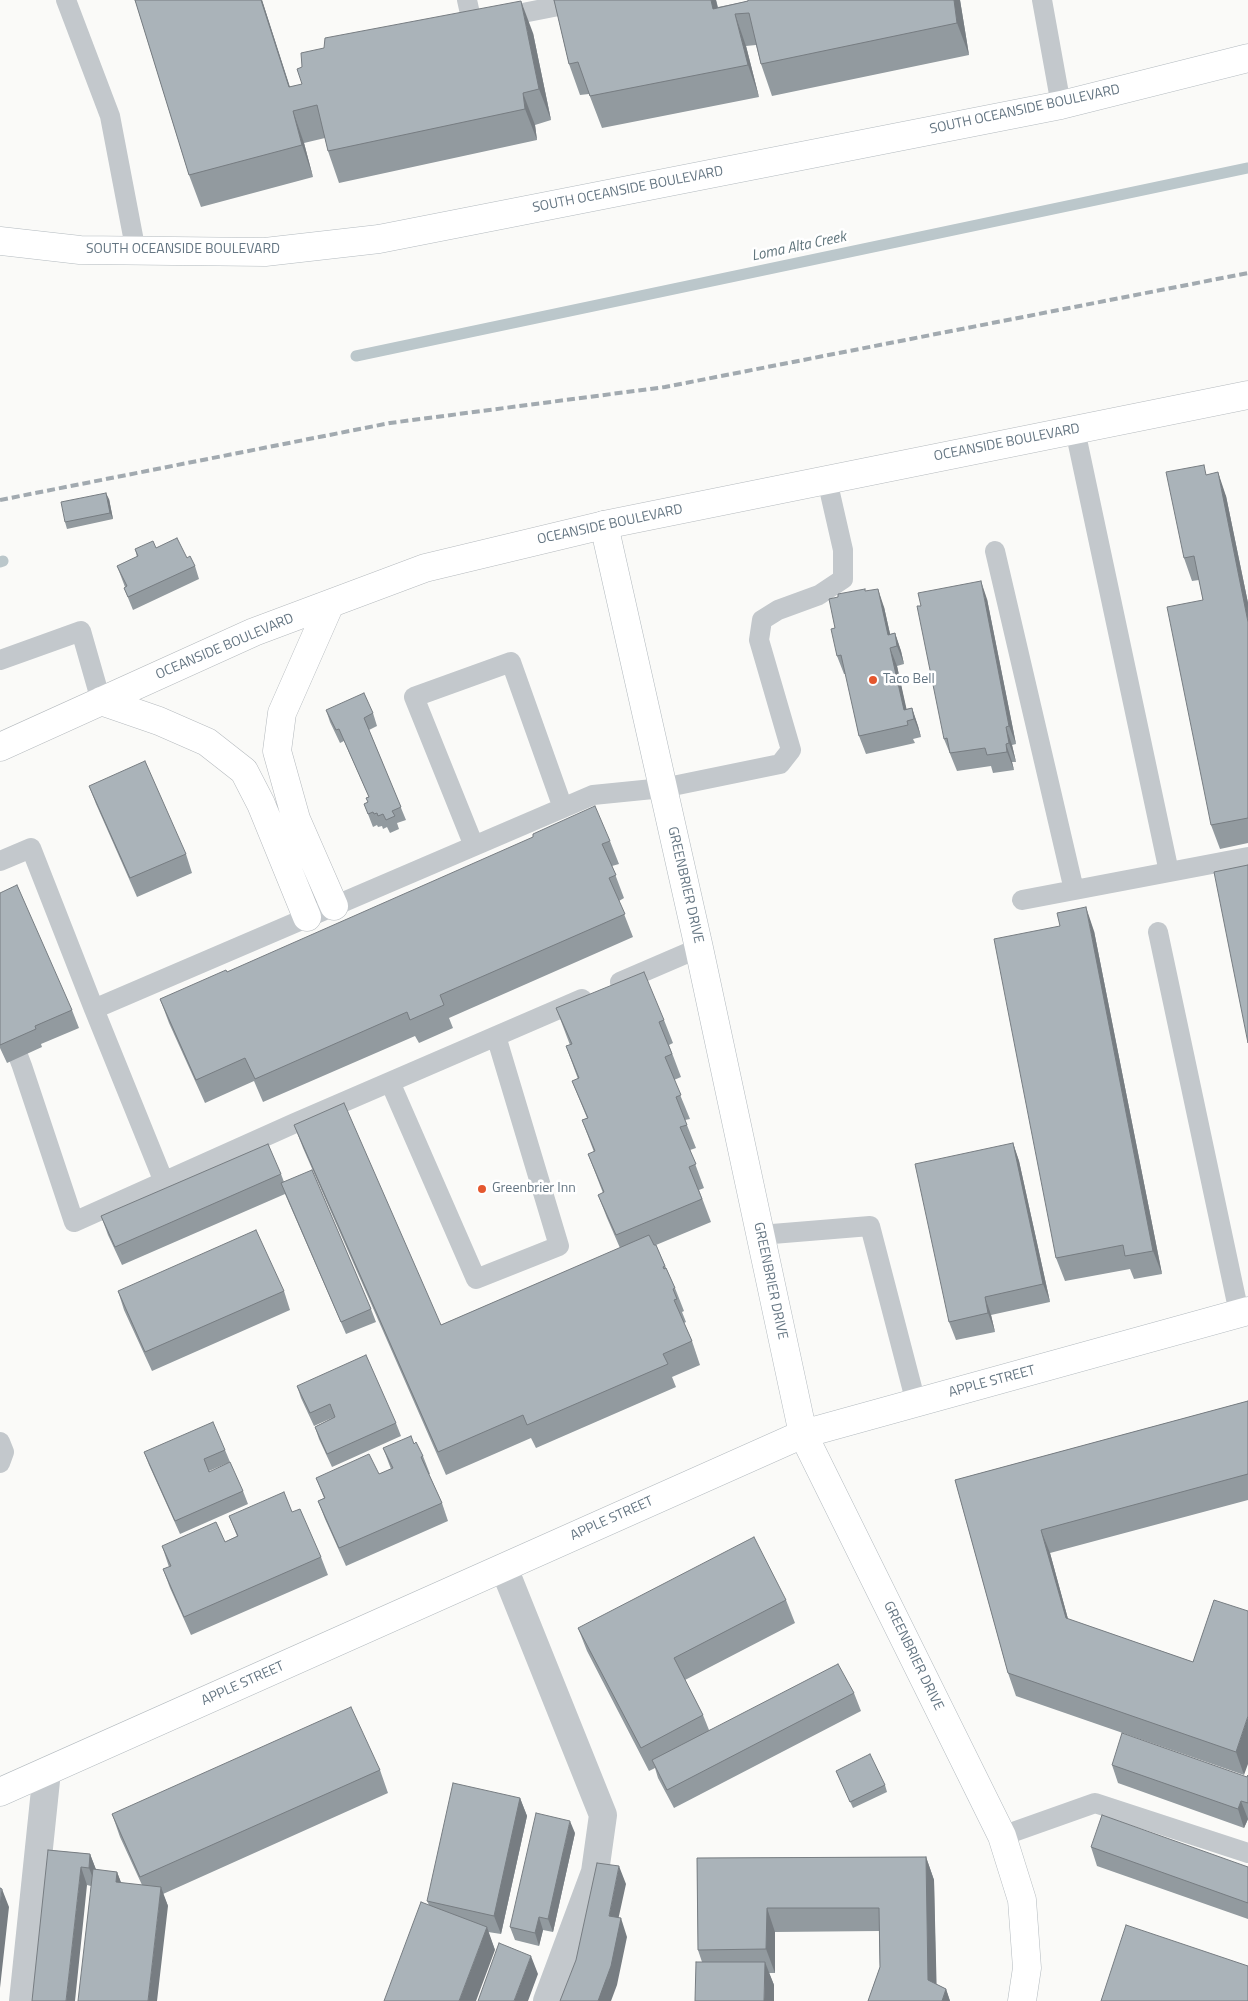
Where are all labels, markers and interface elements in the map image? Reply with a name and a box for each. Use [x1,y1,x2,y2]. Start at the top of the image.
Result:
street label: SOUTH OCEANSIDE BOULEVARD [928,82,1122,138]
street label: SOUTH OCEANSIDE BOULEVARD [531,163,725,217]
water label: Loma Alta Creek [750,228,848,266]
street label: SOUTH OCEANSIDE BOULEVARD [86,242,280,258]
street label: OCEANSIDE BOULEVARD [933,421,1081,465]
street label: OCEANSIDE BOULEVARD [536,501,684,549]
street label: OCEANSIDE BOULEVARD [153,610,297,684]
place label: Taco Bell [883,672,935,688]
marker: Taco Bell [867,674,879,686]
street label: GREENBRIER DRIVE [663,825,707,945]
place label: Greenbrier Inn [492,1181,576,1197]
marker: Greenbrier Inn [476,1183,488,1195]
street label: GREENBRIER DRIVE [749,1221,791,1341]
street label: APPLE STREET [947,1362,1037,1402]
street label: APPLE STREET [568,1493,656,1545]
street label: GREENBRIER DRIVE [879,1599,947,1713]
street label: APPLE STREET [199,1658,287,1710]

